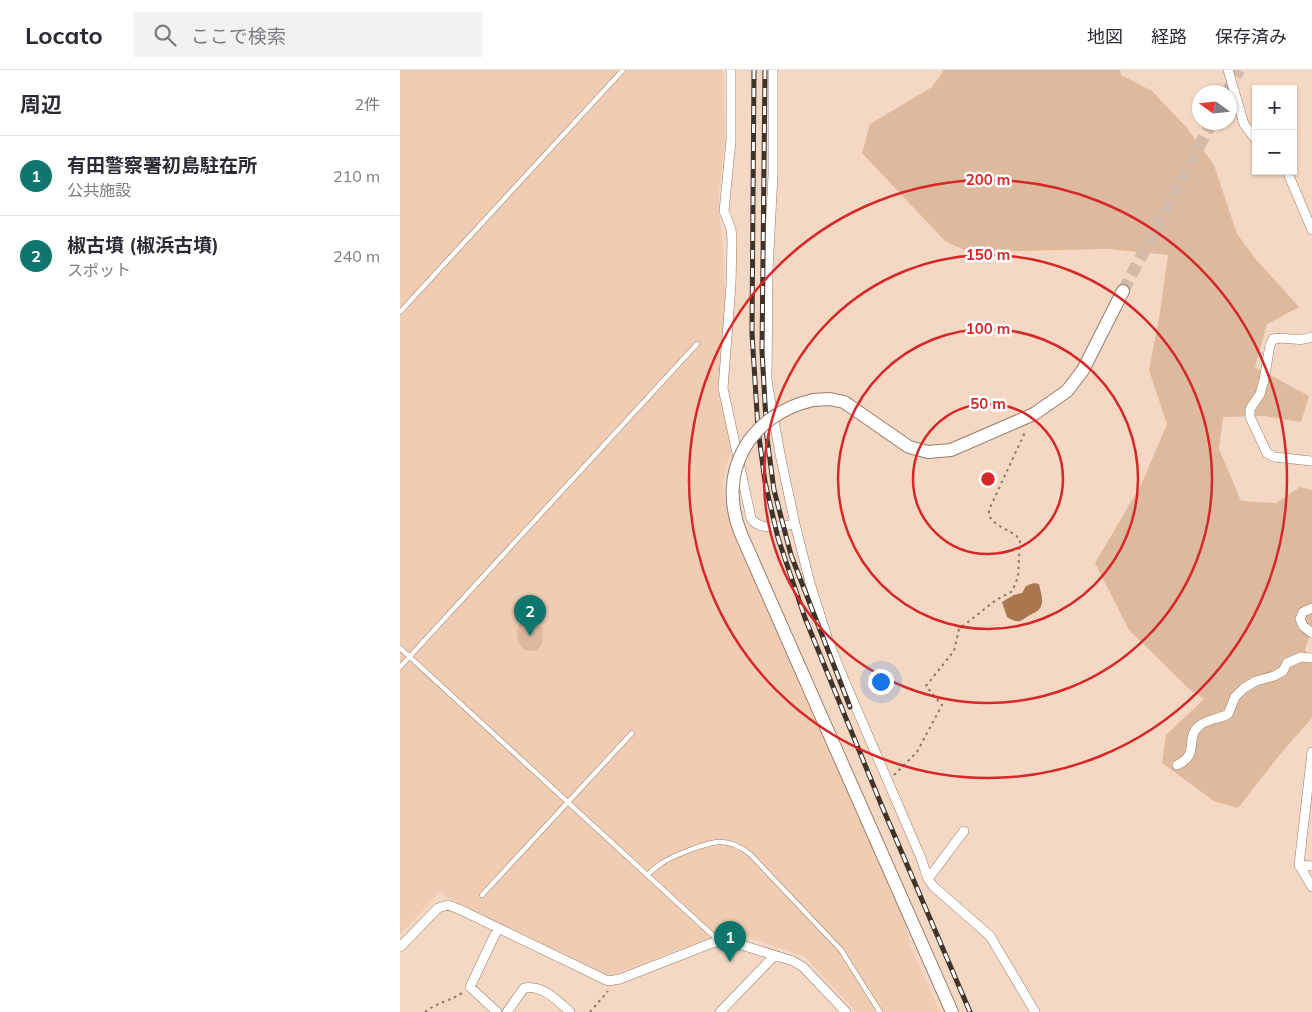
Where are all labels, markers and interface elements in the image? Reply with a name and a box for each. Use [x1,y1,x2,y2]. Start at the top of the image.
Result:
search box [133,12,483,57]
text: Locato [25,20,103,50]
icon: search [151,21,179,49]
text: ここで検索 [191,24,286,48]
text: 地図 [1087,25,1123,48]
text: 経路 [1151,25,1187,48]
text: 保存済み [1215,25,1287,48]
north arrow [1192,85,1237,130]
map controls [1252,85,1297,175]
button: + [1252,85,1297,130]
text: 周辺 [20,91,62,117]
text: 2件 [354,94,380,114]
button: − [1252,130,1297,175]
text: 有田警察署初島駐在所 [67,153,257,177]
text: 1 [31,166,41,186]
text: 210 m [333,166,380,186]
text: 200 m [966,170,1010,189]
text: 公共施設 [67,180,131,200]
text: 椒古墳 (椒浜古墳) [67,233,219,257]
text: 150 m [966,245,1010,264]
text: 2 [31,246,41,266]
text: 240 m [333,246,380,266]
text: スポット [67,260,131,280]
text: 100 m [966,319,1010,338]
text: 50 m [970,394,1006,413]
centre of rings [979,470,997,488]
pin: 2 [514,595,546,636]
your location [868,669,894,695]
pin: 1 [714,921,746,962]

